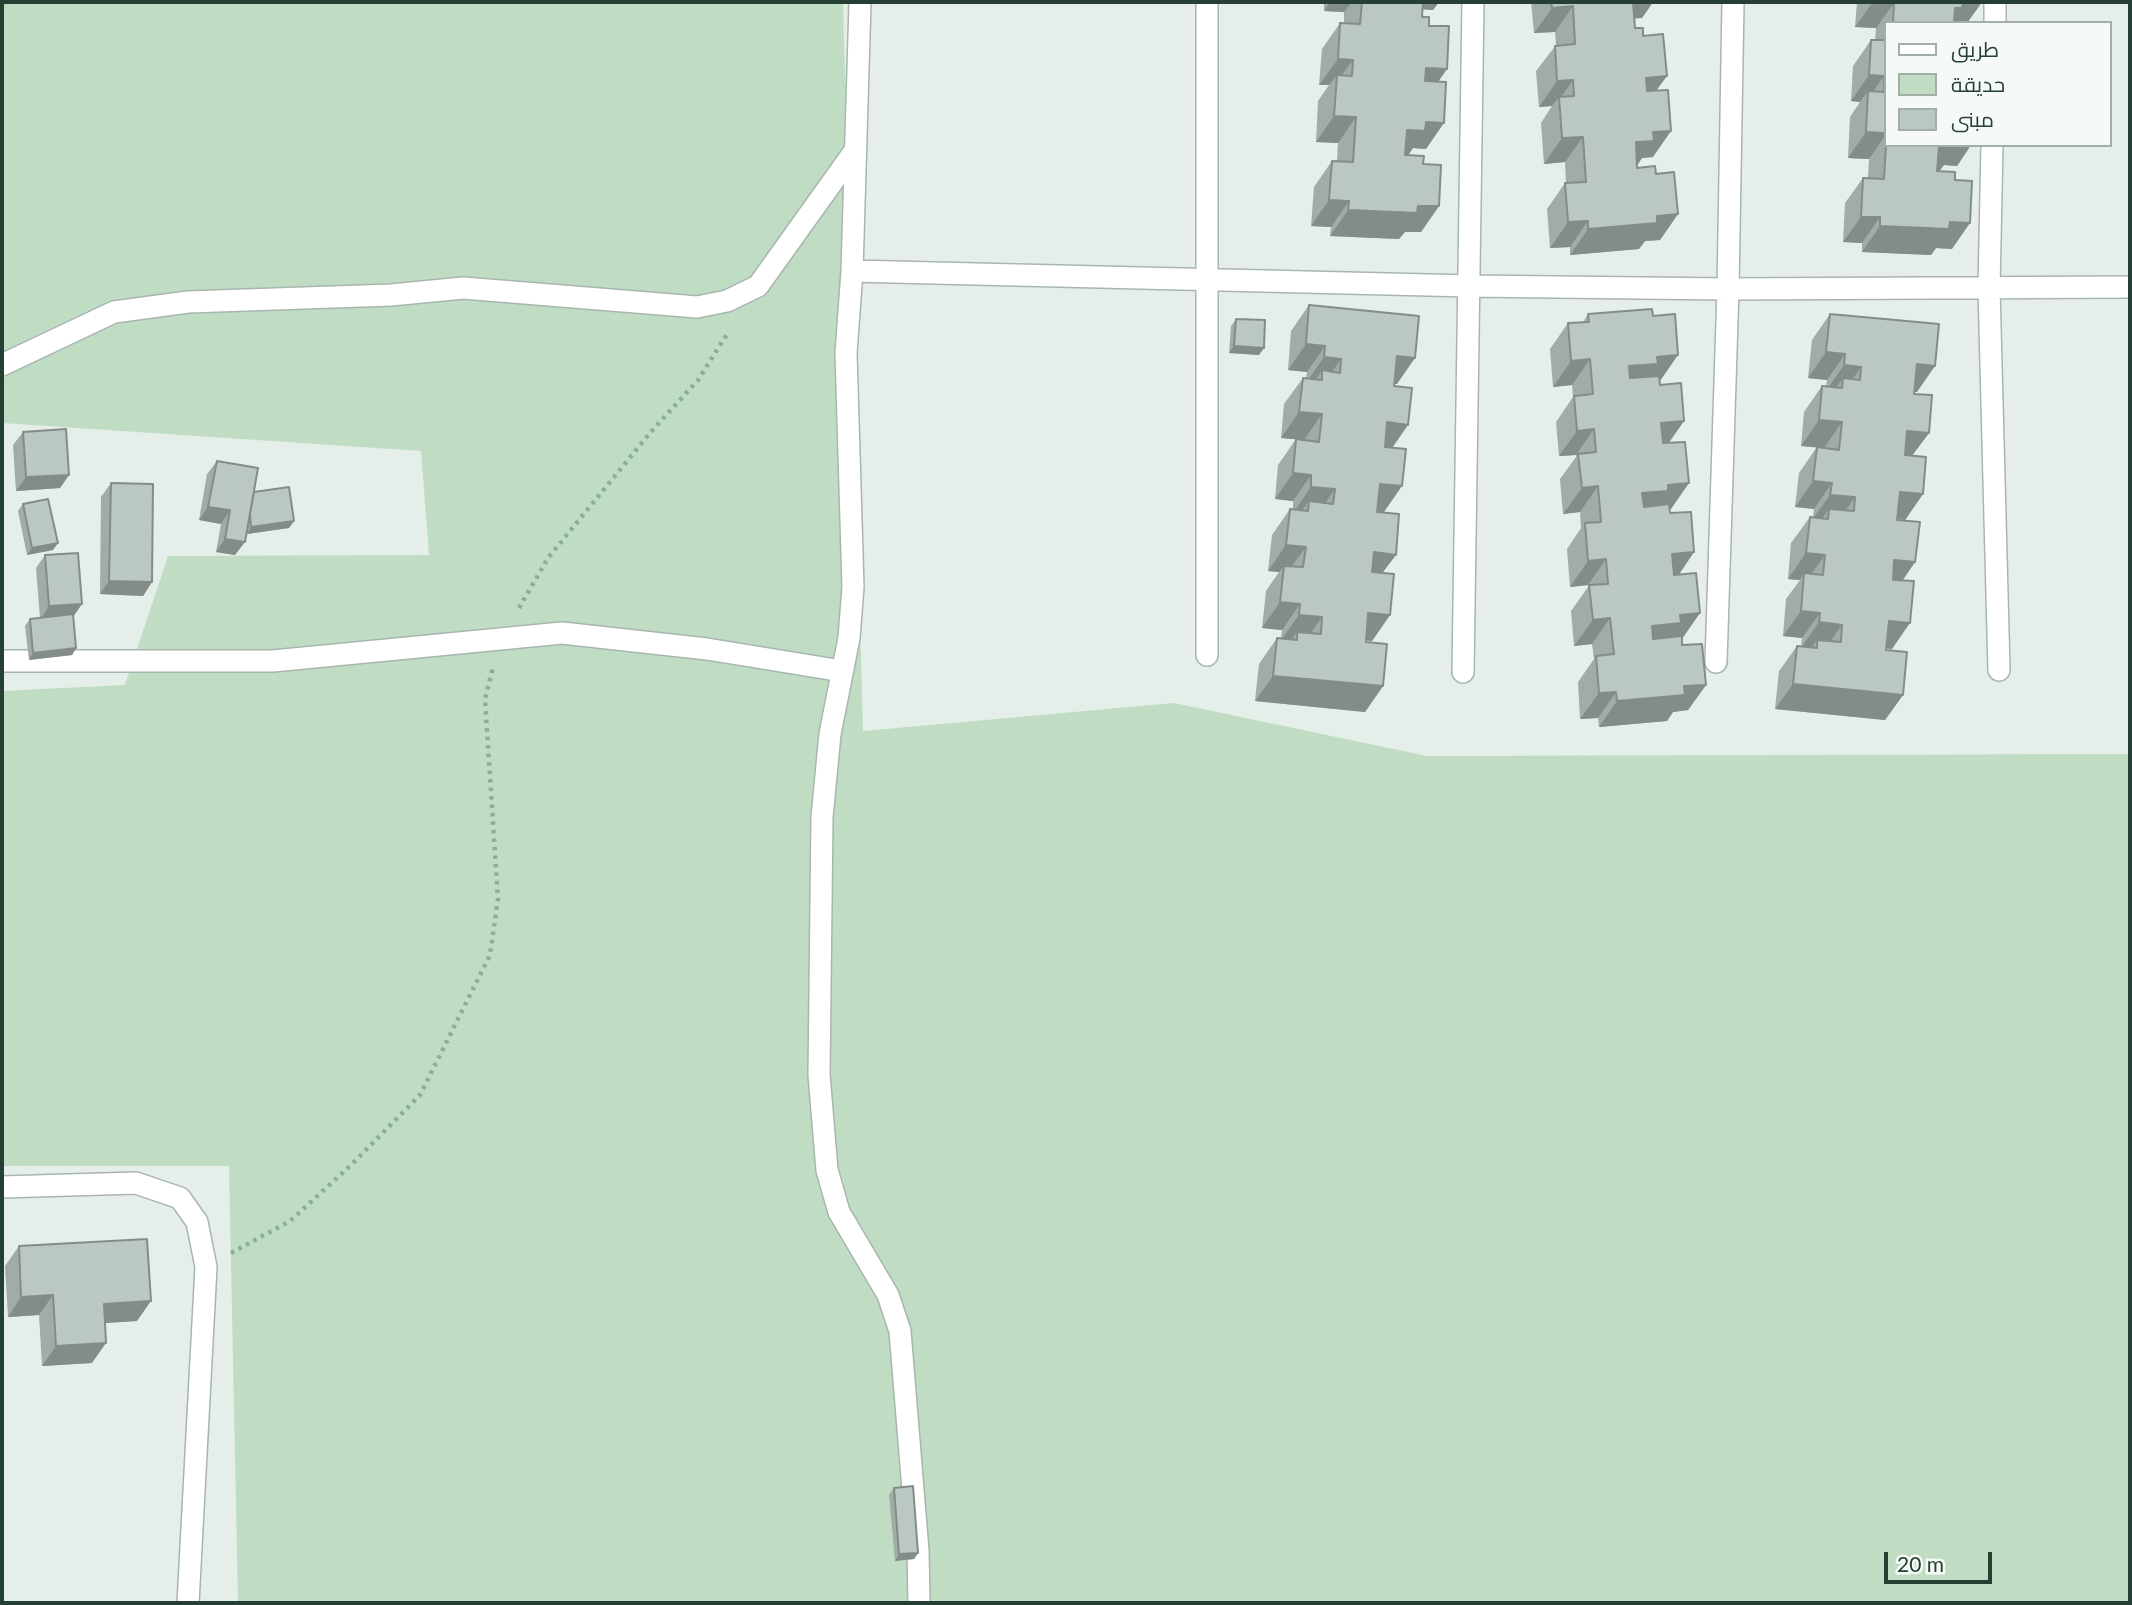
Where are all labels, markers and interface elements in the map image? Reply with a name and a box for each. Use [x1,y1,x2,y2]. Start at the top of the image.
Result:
legend [1884,21,2111,147]
text: طريق [1951,36,1999,61]
text: حديقة [1951,71,2005,96]
text: مبنى [1951,106,1994,131]
scale bar [1887,1538,1996,1582]
text: 20 m [1897,1551,1944,1576]

